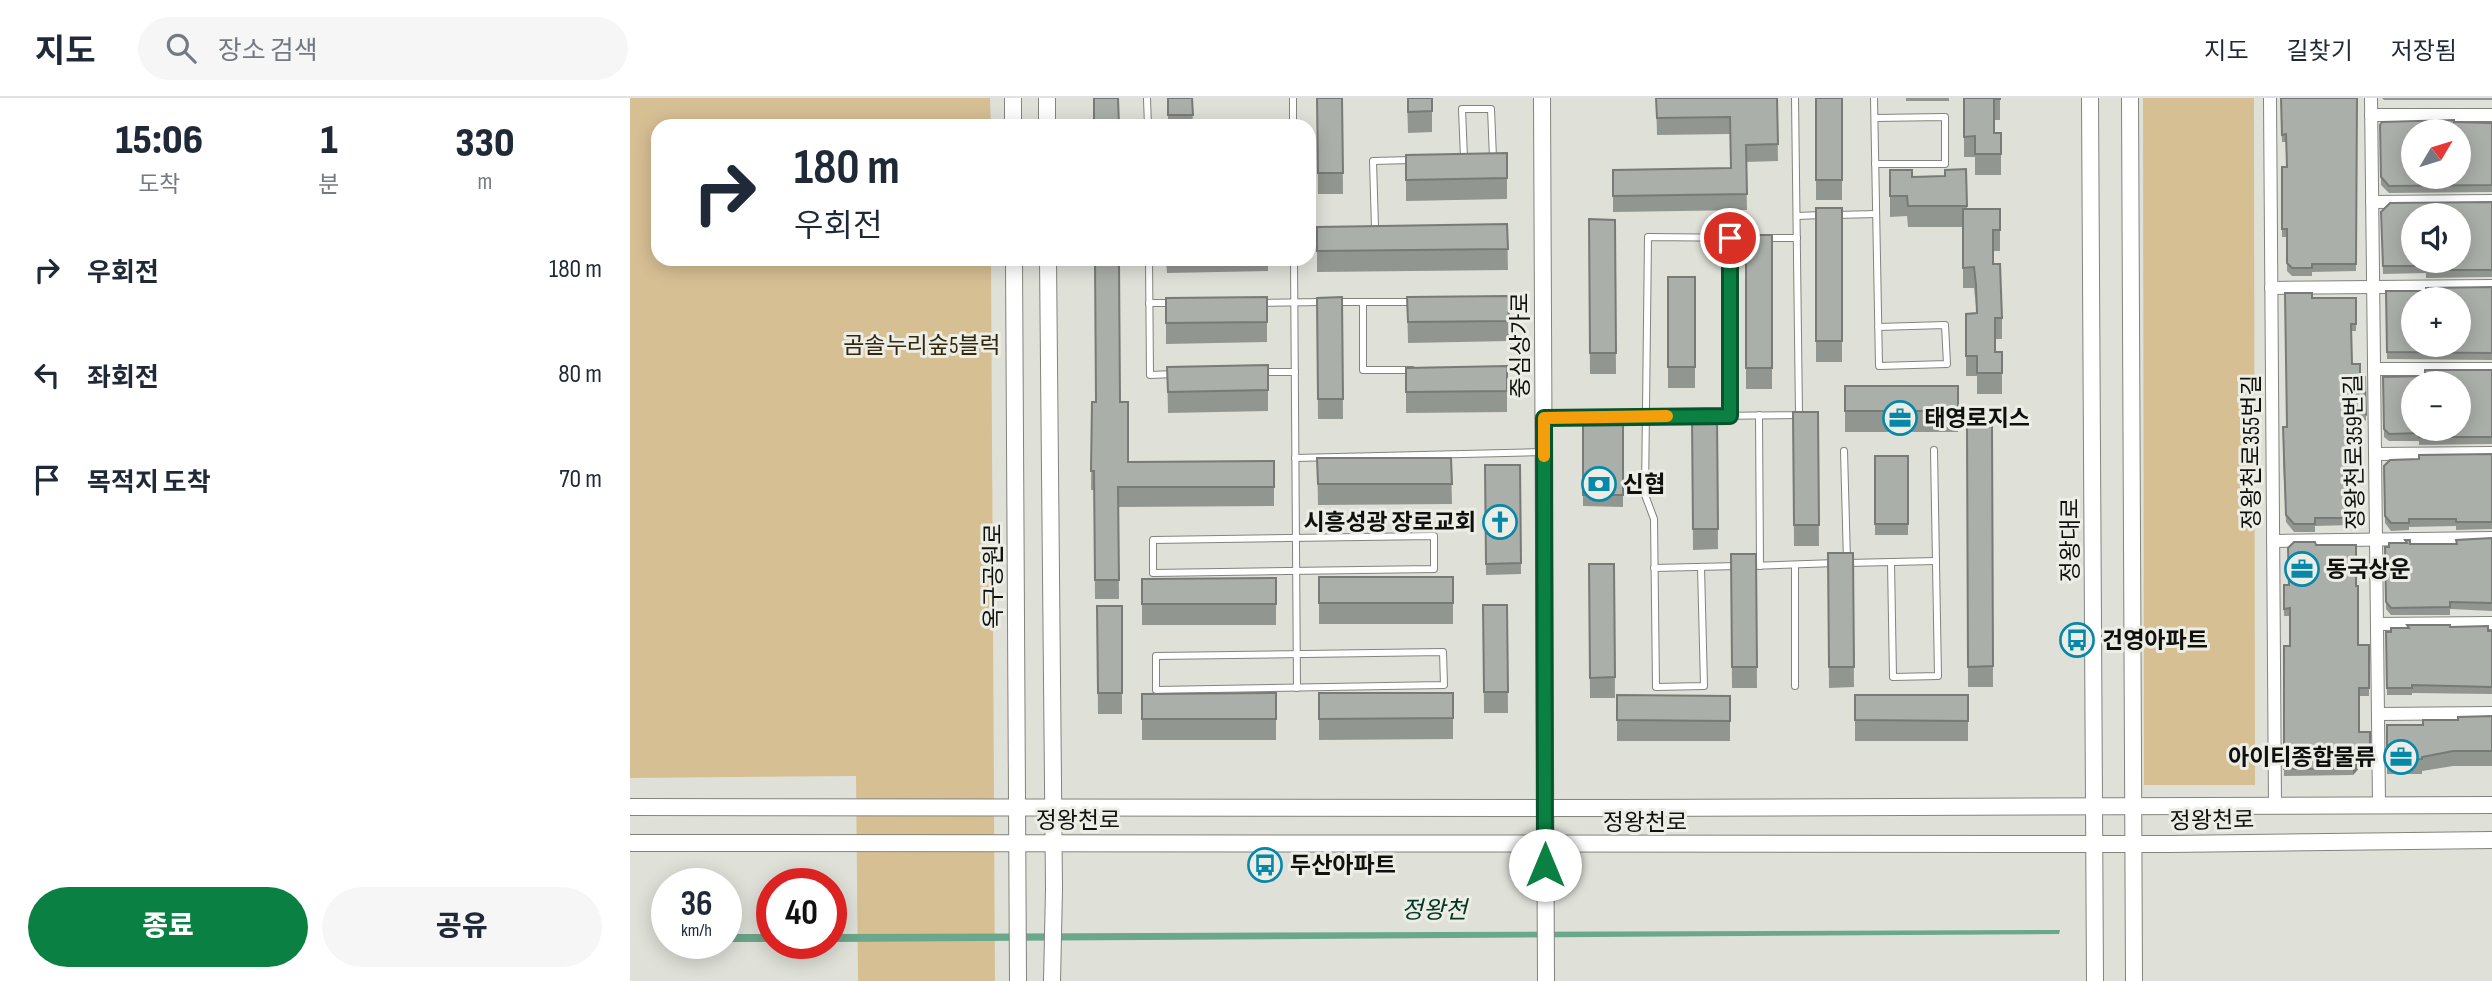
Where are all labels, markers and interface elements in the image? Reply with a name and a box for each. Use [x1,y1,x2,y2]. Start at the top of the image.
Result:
search box [138,17,628,80]
icon: search [162,29,200,67]
text: 지도 [35,32,96,72]
text: 장소 검색 [218,36,318,67]
text: 지도 [2204,37,2249,66]
text: 길찾기 [2287,37,2353,66]
text: 저장됨 [2391,37,2457,66]
text: 15:06 [115,115,203,166]
text: 1 [321,115,338,166]
text: 330 [455,118,515,169]
north arrow [2401,119,2471,189]
map controls [2401,119,2471,441]
text: 180 m [794,139,900,198]
icon: right [679,147,770,238]
text: m [477,168,492,196]
text: 도착 [138,171,180,199]
text: 분 [319,171,340,199]
button: sound [2401,203,2471,273]
text: 우회전 [794,207,882,246]
pin [1700,208,1760,268]
icon: arrive [1711,219,1749,257]
icon: right [28,251,66,289]
text: 180 m [549,254,602,285]
text: 우회전 [87,258,159,289]
button: + [2401,287,2471,357]
street label: 중심상가로 [1507,292,1535,398]
park label: 곰솔누리숲5블럭 [843,332,1001,360]
icon: left [28,356,66,394]
text: 80 m [558,359,602,390]
text: 좌회전 [87,363,159,394]
button: − [2401,371,2471,441]
street label: 정왕천로355번길 [2238,374,2266,530]
street label: 정왕천로359번길 [2340,374,2370,530]
office icon: 태영로지스 [1881,399,1919,437]
place label: 태영로지스 [1924,405,2030,433]
icon: arrive [28,461,66,499]
text: 70 m [559,464,602,495]
bank icon: 신협 [1580,465,1618,503]
text: 목적지 도착 [87,468,211,499]
place label: 신협 [1623,471,1665,499]
street label: 정왕대로 [2057,498,2085,582]
church icon: 시흥성광 장로교회 [1481,503,1519,541]
place label: 시흥성광 장로교회 [1303,509,1476,537]
street label: 옥구공원로 [980,523,1008,629]
office icon: 동국상운 [2283,550,2321,588]
place label: 동국상운 [2326,556,2411,584]
bus stop icon: 건영아파트 [2058,621,2096,659]
place label: 건영아파트 [2102,627,2208,655]
office icon: 아이티종합물류 [2382,738,2420,776]
place label: 아이티종합물류 [2228,744,2376,772]
street label: 정왕천로 [2169,806,2255,836]
street label: 정왕천로 [1036,807,1120,835]
street label: 정왕천로 [1603,809,1687,837]
position arrow [1508,828,1582,902]
bus stop icon: 두산아파트 [1246,846,1284,884]
place label: 두산아파트 [1290,852,1396,880]
speed limit sign: 40 [756,868,847,959]
text: 36 [680,883,713,926]
button: 종료 [28,887,308,967]
button: 공유 [322,887,602,967]
water label: 정왕천 [1401,896,1470,925]
text: km/h [681,920,712,941]

